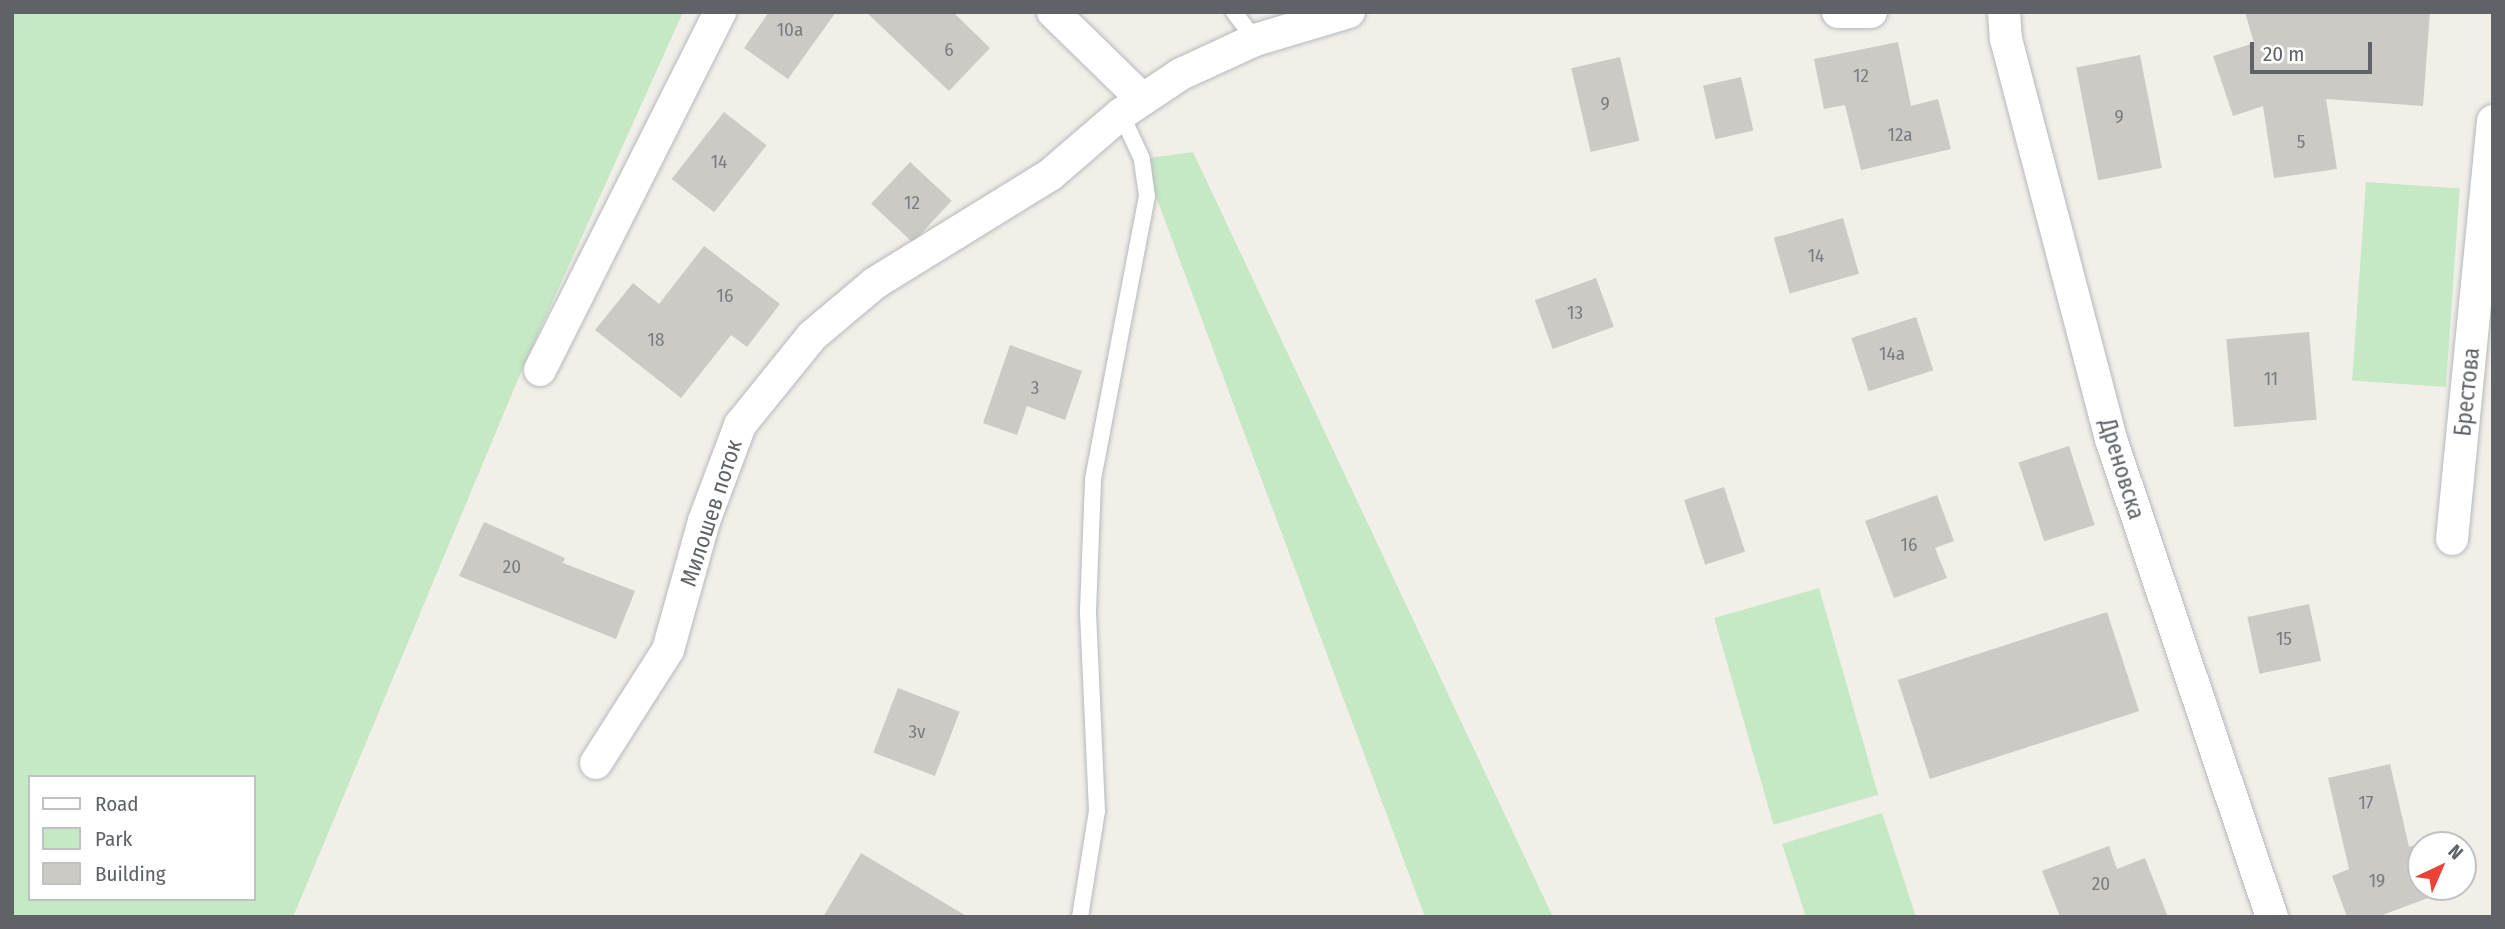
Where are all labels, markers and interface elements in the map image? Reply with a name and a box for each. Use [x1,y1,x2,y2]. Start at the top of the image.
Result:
house number: 10a [777,19,803,41]
scale bar [2253,28,2376,72]
house number: 6 [944,39,954,61]
text: 20 m [2263,41,2304,67]
house number: 12 [1853,65,1869,87]
house number: 9 [1600,93,1610,115]
house number: 9 [2114,106,2124,128]
house number: 12a [1888,124,1912,146]
house number: 5 [2297,131,2305,153]
house number: 14 [711,151,727,173]
house number: 12 [904,192,920,214]
house number: 14 [1808,245,1824,267]
house number: 16 [717,285,733,307]
house number: 13 [1567,302,1583,324]
house number: 18 [648,329,664,351]
house number: 14a [1879,343,1905,365]
street label: Брестова [2449,346,2485,438]
house number: 11 [2264,368,2278,390]
house number: 3 [1031,377,1039,399]
street label: Дреновска [2094,415,2150,523]
street label: Милошев поток [674,436,748,590]
house number: 16 [1901,534,1917,556]
house number: 20 [503,556,521,578]
house number: 15 [2276,628,2292,650]
house number: 3v [908,721,926,743]
legend [28,775,256,901]
text: Road [95,791,139,817]
house number: 17 [2358,792,2374,814]
text: Park [95,826,132,852]
north arrow [2407,831,2477,901]
text: N [2443,840,2468,864]
text: Building [95,861,166,887]
house number: 19 [2369,870,2385,892]
house number: 20 [2092,873,2110,895]

